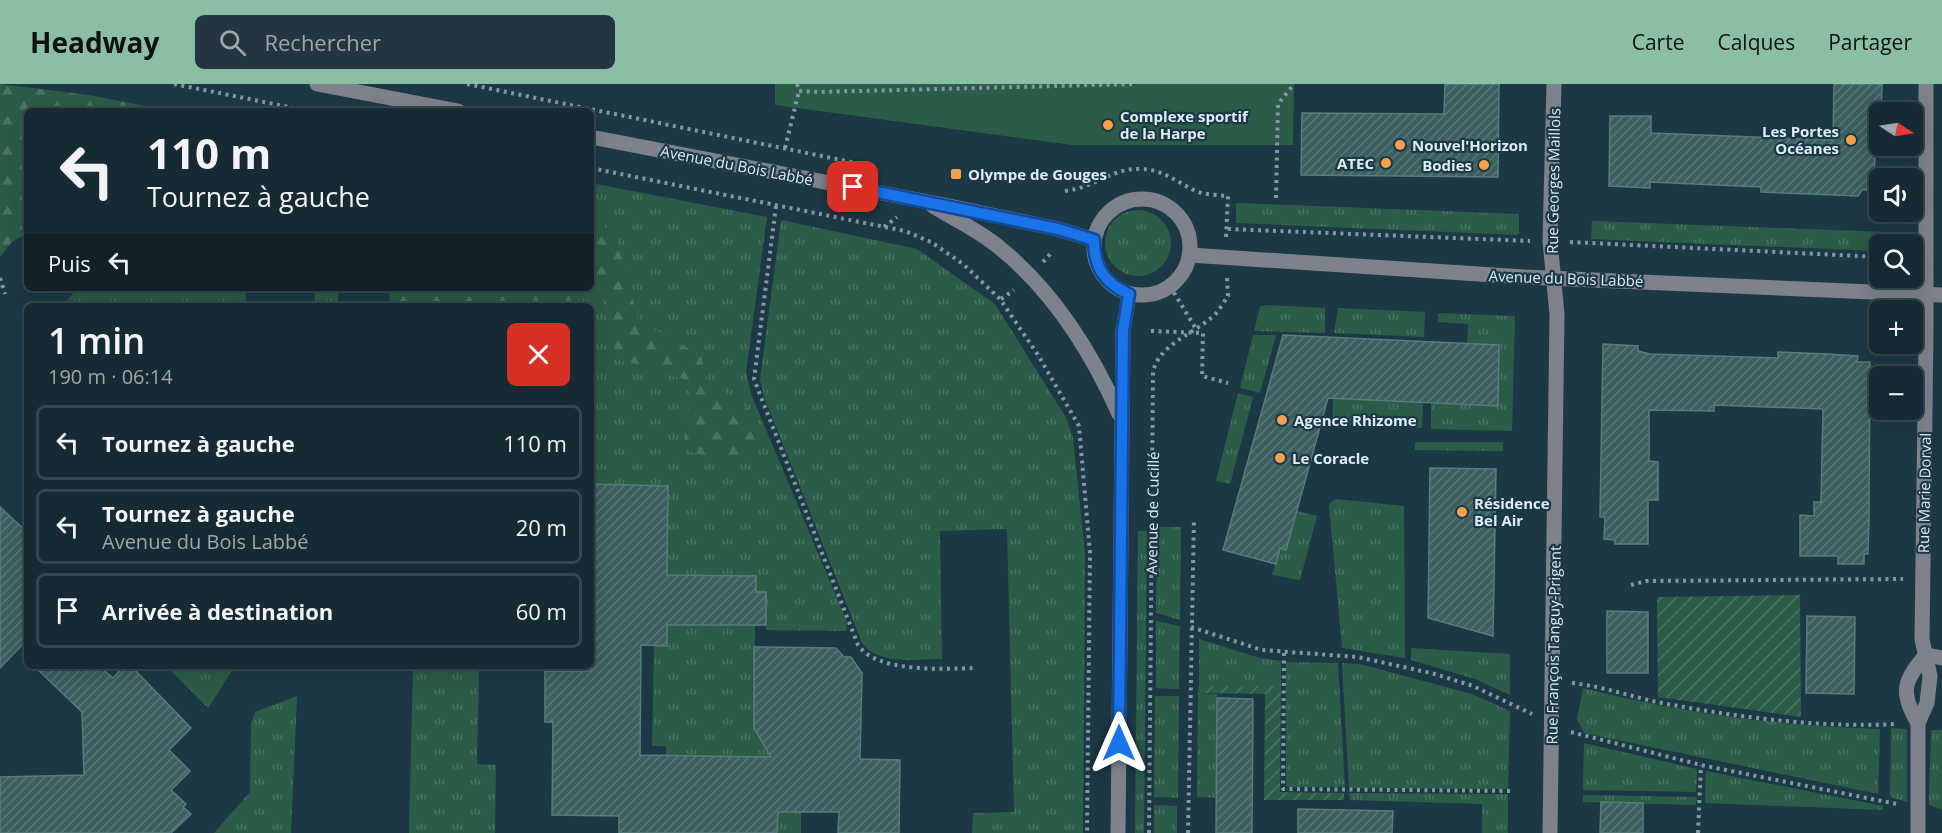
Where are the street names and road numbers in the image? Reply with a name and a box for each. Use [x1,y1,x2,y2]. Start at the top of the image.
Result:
street label: Rue Georges Maillols [1542,108,1564,254]
street label: Avenue du Bois Labbé [659,140,815,190]
street label: Avenue du Bois Labbé [1488,265,1644,291]
street label: Rue Marie Dorval [1913,433,1935,553]
street label: Avenue de Cucillé [1141,451,1163,575]
street label: Rue François Tanguy-Prigent [1541,545,1565,745]

